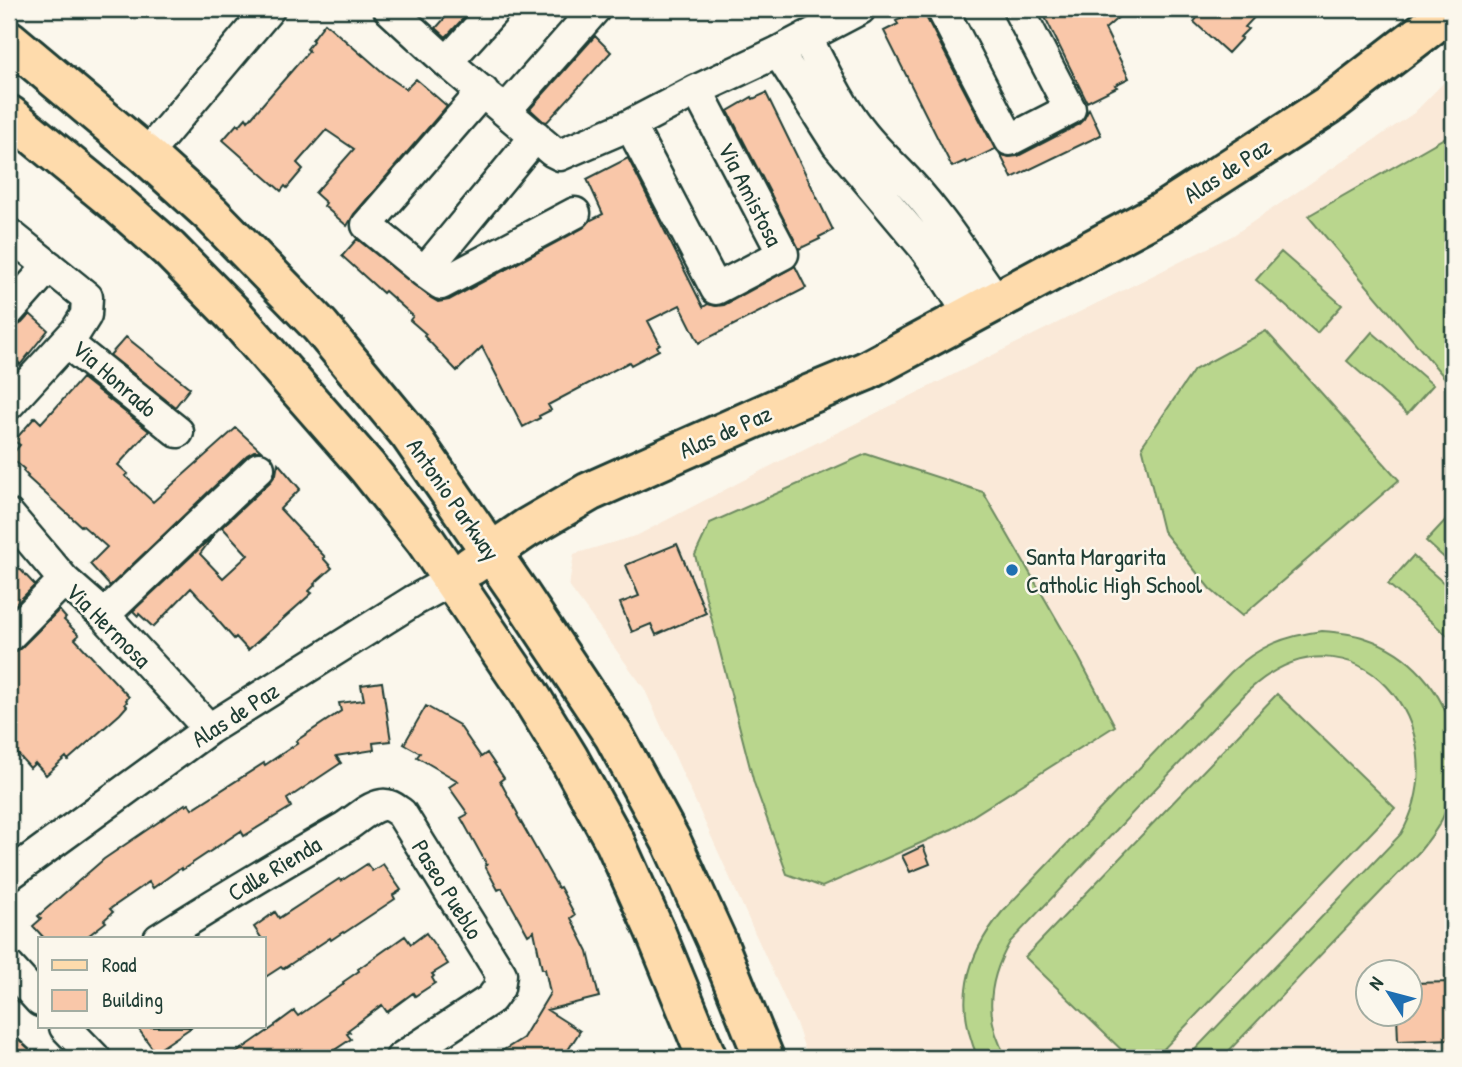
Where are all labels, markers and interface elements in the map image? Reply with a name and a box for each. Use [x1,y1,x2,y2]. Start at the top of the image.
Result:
street label: Alas de Paz [1177,130,1277,210]
street label: Via Amistosa [711,136,791,252]
street label: Via Honrado [66,332,165,424]
street label: Alas de Paz [674,396,776,466]
street label: Antonio Parkway [400,431,508,567]
place label: Santa Margarita Catholic High School [1026,540,1203,600]
marker: Santa Margarita Catholic High School [1004,562,1020,578]
street label: Via Hermosa [59,575,159,675]
street label: Alas de Paz [185,674,285,754]
street label: Calle Rienda [221,828,327,908]
street label: Paseo Pueblo [405,833,491,945]
legend [38,937,266,1028]
text: Road [102,950,136,979]
north arrow [1354,958,1424,1028]
text: N [1362,971,1389,995]
text: Building [102,985,163,1014]

